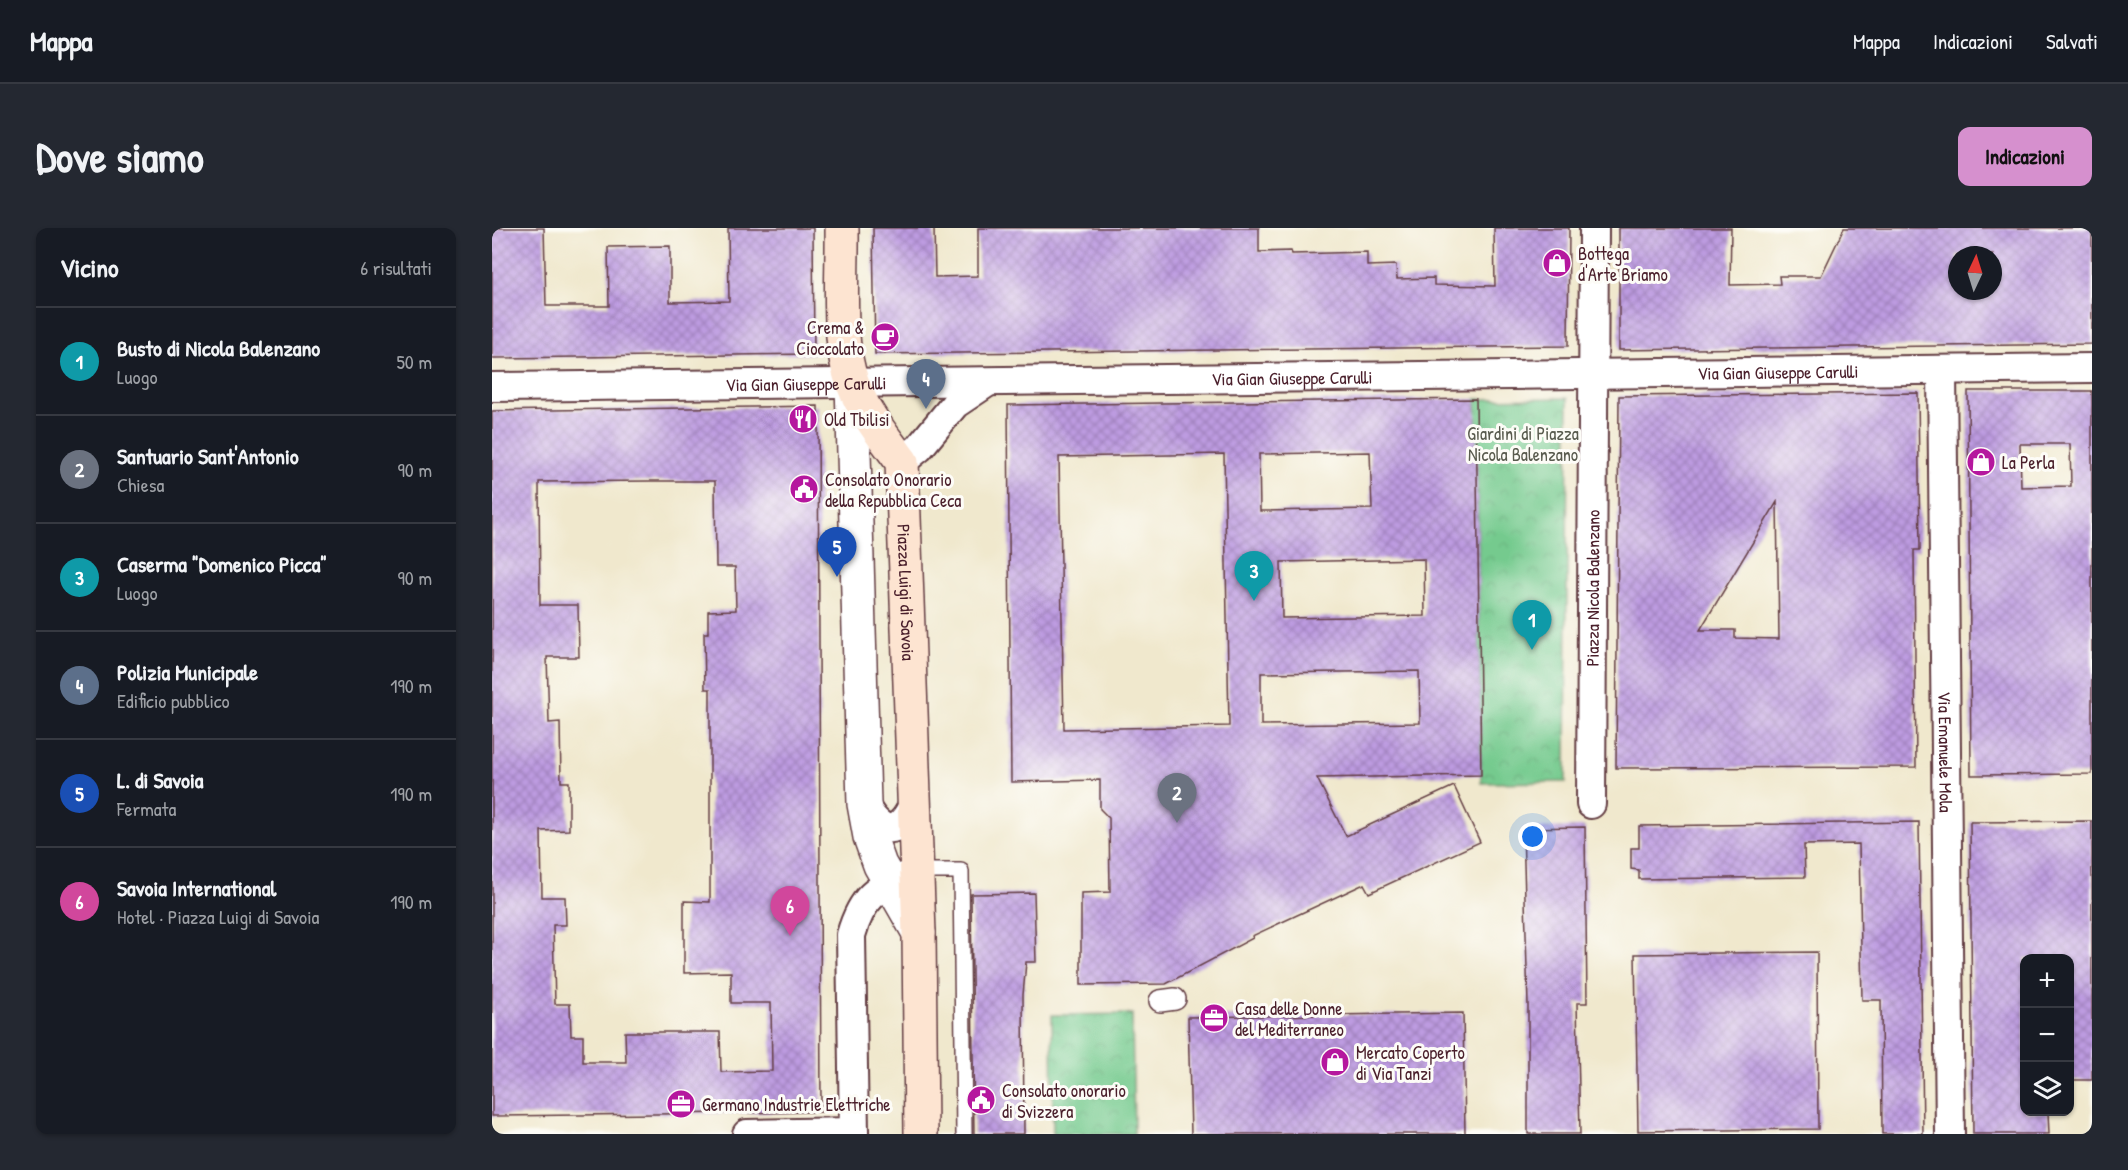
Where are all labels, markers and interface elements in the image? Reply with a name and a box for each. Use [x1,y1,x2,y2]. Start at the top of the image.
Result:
text: Mappa [30,22,93,60]
text: Mappa [1853,27,1900,56]
text: Indicazioni [1933,27,2013,56]
text: Salvati [2046,27,2098,56]
button: Indicazioni [1958,127,2092,186]
text: Dove siamo [36,128,204,185]
place label: Bottega d'Arte Briamo [1578,241,1668,287]
north arrow [1948,246,2002,300]
shop icon: Bottega d'Arte Briamo [1541,247,1573,279]
text: Vicino [60,250,119,285]
text: 6 risultati [360,254,432,281]
place label: Crema & Cioccolato [796,315,864,361]
cafe icon: Crema & Cioccolato [869,321,901,353]
text: Busto di Nicola Balenzano [117,333,320,363]
text: 1 [76,348,83,375]
text: 50 m [396,348,432,375]
street label: Via Gian Giuseppe Carulli [1697,358,1859,385]
pin: 4 [906,360,946,409]
text: Luogo [117,363,157,390]
street label: Via Gian Giuseppe Carulli [1211,364,1373,391]
street label: Via Gian Giuseppe Carulli [725,370,887,397]
restaurant icon: Old Tbilisi [787,403,819,435]
place label: Old Tbilisi [824,407,890,432]
park label: Giardini di Piazza Nicola Balenzano [1467,421,1579,467]
text: Santuario Sant'Antonio [117,441,299,471]
shop icon: La Perla [1965,446,1997,478]
place label: La Perla [2002,450,2055,475]
text: 2 [75,456,84,483]
text: 90 m [398,456,432,483]
place label: Consolato Onorario della Repubblica Ceca [825,467,961,513]
text: Chiesa [117,471,164,498]
public building icon: Consolato Onorario della Repubblica Ceca [788,473,820,505]
street label: Piazza Nicola Balenzano [1579,510,1605,666]
street label: Piazza Luigi di Savoia [892,524,922,661]
pin: 5 [818,528,856,577]
text: Caserma "Domenico Picca" [117,549,327,579]
pin: 3 [1234,552,1274,601]
text: 3 [75,564,84,591]
text: 90 m [398,564,432,591]
text: Luogo [117,579,157,606]
pin: 1 [1512,600,1552,650]
text: Polizia Municipale [117,657,258,687]
text: 4 [76,672,83,699]
text: 190 m [390,672,432,699]
text: Edificio pubblico [117,687,230,714]
street label: Via Emanuele Mola [1933,691,1959,813]
text: L. di Savoia [117,765,203,795]
pin: 2 [1158,774,1196,823]
text: 5 [75,780,84,807]
text: 190 m [390,780,432,807]
text: Fermata [117,795,176,822]
your location [1518,822,1547,851]
text: Savoia International [117,873,276,903]
pin: 6 [770,886,810,936]
text: 6 [76,888,83,915]
text: 190 m [390,888,432,915]
text: Hotel · Piazza Luigi di Savoia [117,903,319,930]
map controls [2020,954,2074,1116]
button: + [2020,954,2074,1008]
place label: Casa delle Donne del Mediterraneo [1235,996,1344,1042]
office icon: Casa delle Donne del Mediterraneo [1198,1002,1230,1034]
button: − [2020,1008,2074,1062]
place label: Mercato Coperto di Via Tanzi [1356,1040,1465,1086]
shop icon: Mercato Coperto di Via Tanzi [1319,1046,1351,1078]
button: layers [2020,1062,2074,1116]
place label: Consolato onorario di Svizzera [1002,1078,1126,1124]
public building icon: Consolato onorario di Svizzera [965,1084,997,1116]
office icon: Germano Industrie Elettriche [665,1088,697,1120]
place label: Germano Industrie Elettriche [702,1092,891,1117]

